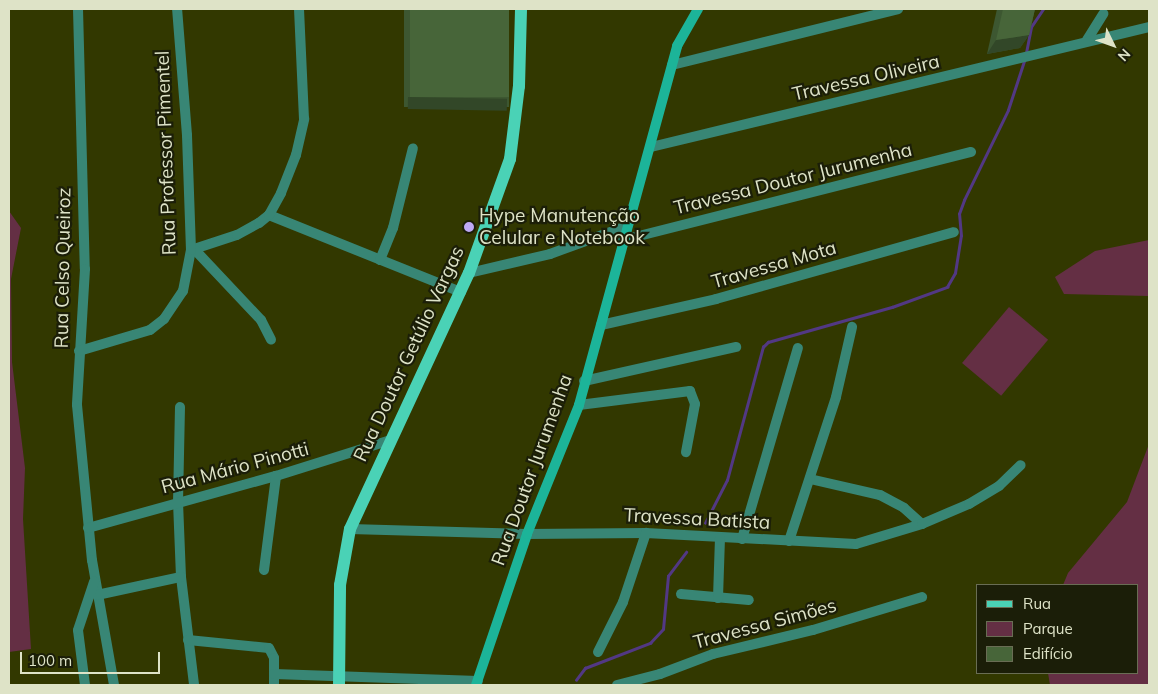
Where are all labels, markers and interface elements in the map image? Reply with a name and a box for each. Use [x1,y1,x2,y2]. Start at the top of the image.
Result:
north arrow [1088,20,1138,70]
text: N [1114,45,1134,65]
street label: Rua Professor Pimentel [151,50,181,256]
street label: Travessa Oliveira [790,50,942,106]
street label: Travessa Doutor Jurumenha [672,138,914,220]
street label: Rua Celso Queiroz [50,187,76,349]
place label: Hype Manutenção Celular e Notebook [479,205,645,249]
marker: Hype Manutenção Celular e Notebook [463,221,475,233]
street label: Travessa Mota [709,236,839,294]
street label: Rua Doutor Getúlio Vargas [349,243,469,465]
street label: Rua Doutor Jurumenha [487,371,577,569]
street label: Rua Mário Pinotti [159,437,311,499]
street label: Travessa Batista [623,504,771,534]
legend [976,584,1138,674]
street label: Travessa Simões [691,594,839,654]
text: Rua [1023,594,1051,613]
text: Parque [1023,619,1073,638]
scale bar [22,642,162,674]
text: Edifício [1023,644,1073,663]
text: 100 m [28,651,72,670]

